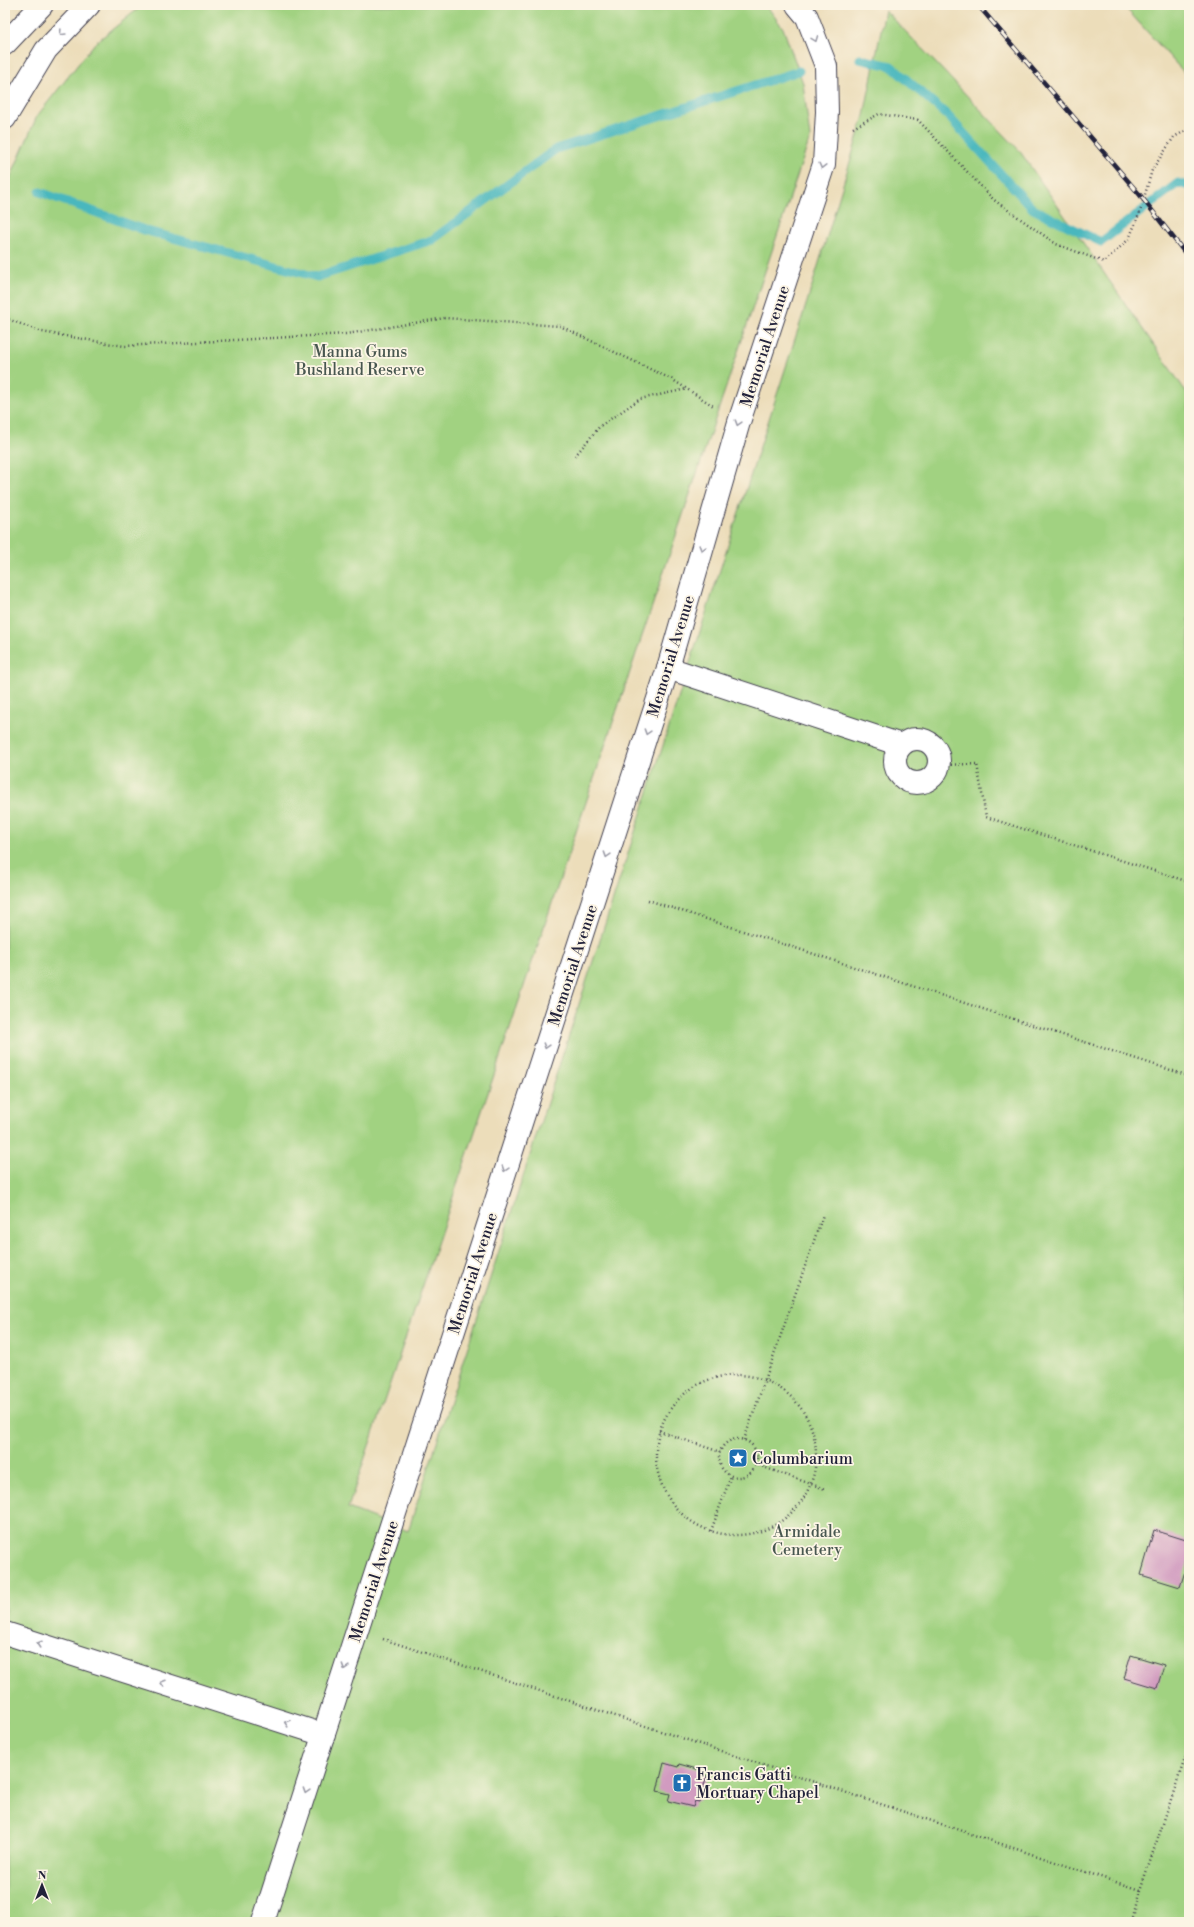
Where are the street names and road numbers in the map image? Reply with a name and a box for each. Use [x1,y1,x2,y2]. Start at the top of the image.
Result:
street label: Memorial Avenue [736,283,794,410]
street label: Memorial Avenue [643,593,699,720]
street label: Memorial Avenue [544,902,602,1029]
street label: Memorial Avenue [444,1210,502,1337]
street label: Memorial Avenue [345,1518,403,1645]

